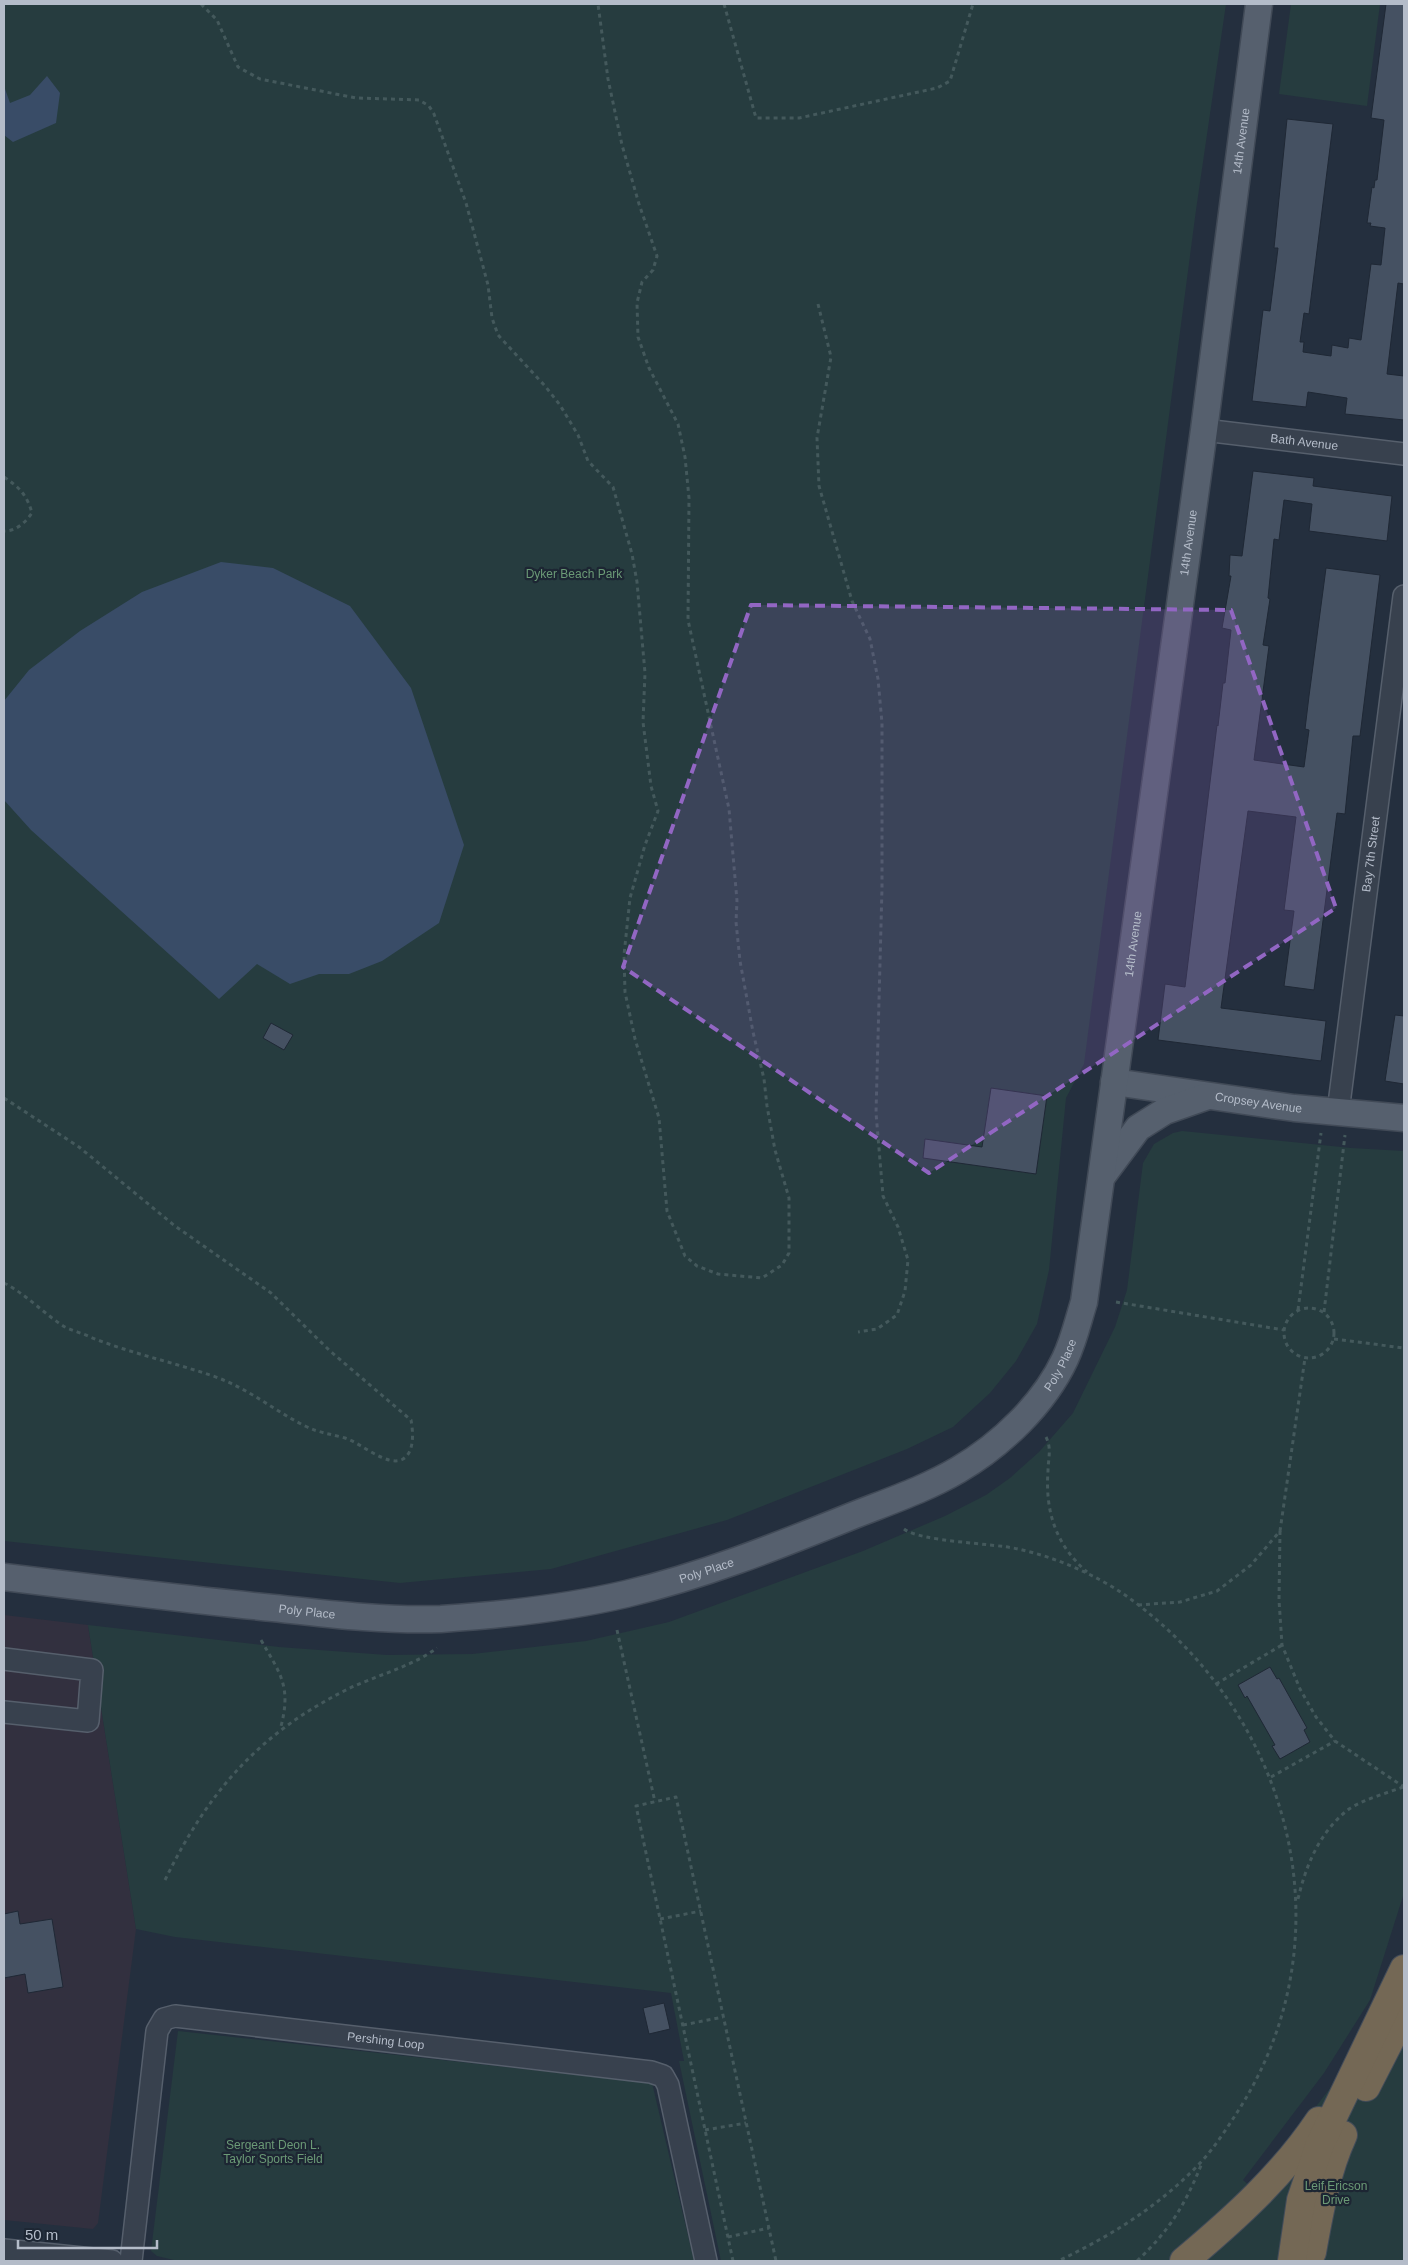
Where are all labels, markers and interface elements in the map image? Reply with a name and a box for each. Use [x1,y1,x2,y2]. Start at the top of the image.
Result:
street label: 14th Avenue [1230,107,1253,175]
street label: Bath Avenue [1270,431,1339,453]
street label: 14th Avenue [1177,509,1200,577]
park label: Dyker Beach Park [526,567,623,581]
street label: Bay 7th Street [1359,815,1383,893]
street label: 14th Avenue [1122,910,1145,978]
street label: Cropsey Avenue [1214,1090,1303,1116]
street label: Poly Place [1041,1337,1079,1394]
street label: Poly Place [677,1555,736,1586]
street label: Poly Place [278,1602,336,1622]
street label: Pershing Loop [346,2029,425,2052]
park label: Sergeant Deon L. Taylor Sports Field [223,2138,323,2166]
park label: Leif Ericson Drive [1305,2179,1367,2207]
scale bar [18,2218,156,2250]
text: 50 m [25,2226,58,2243]

